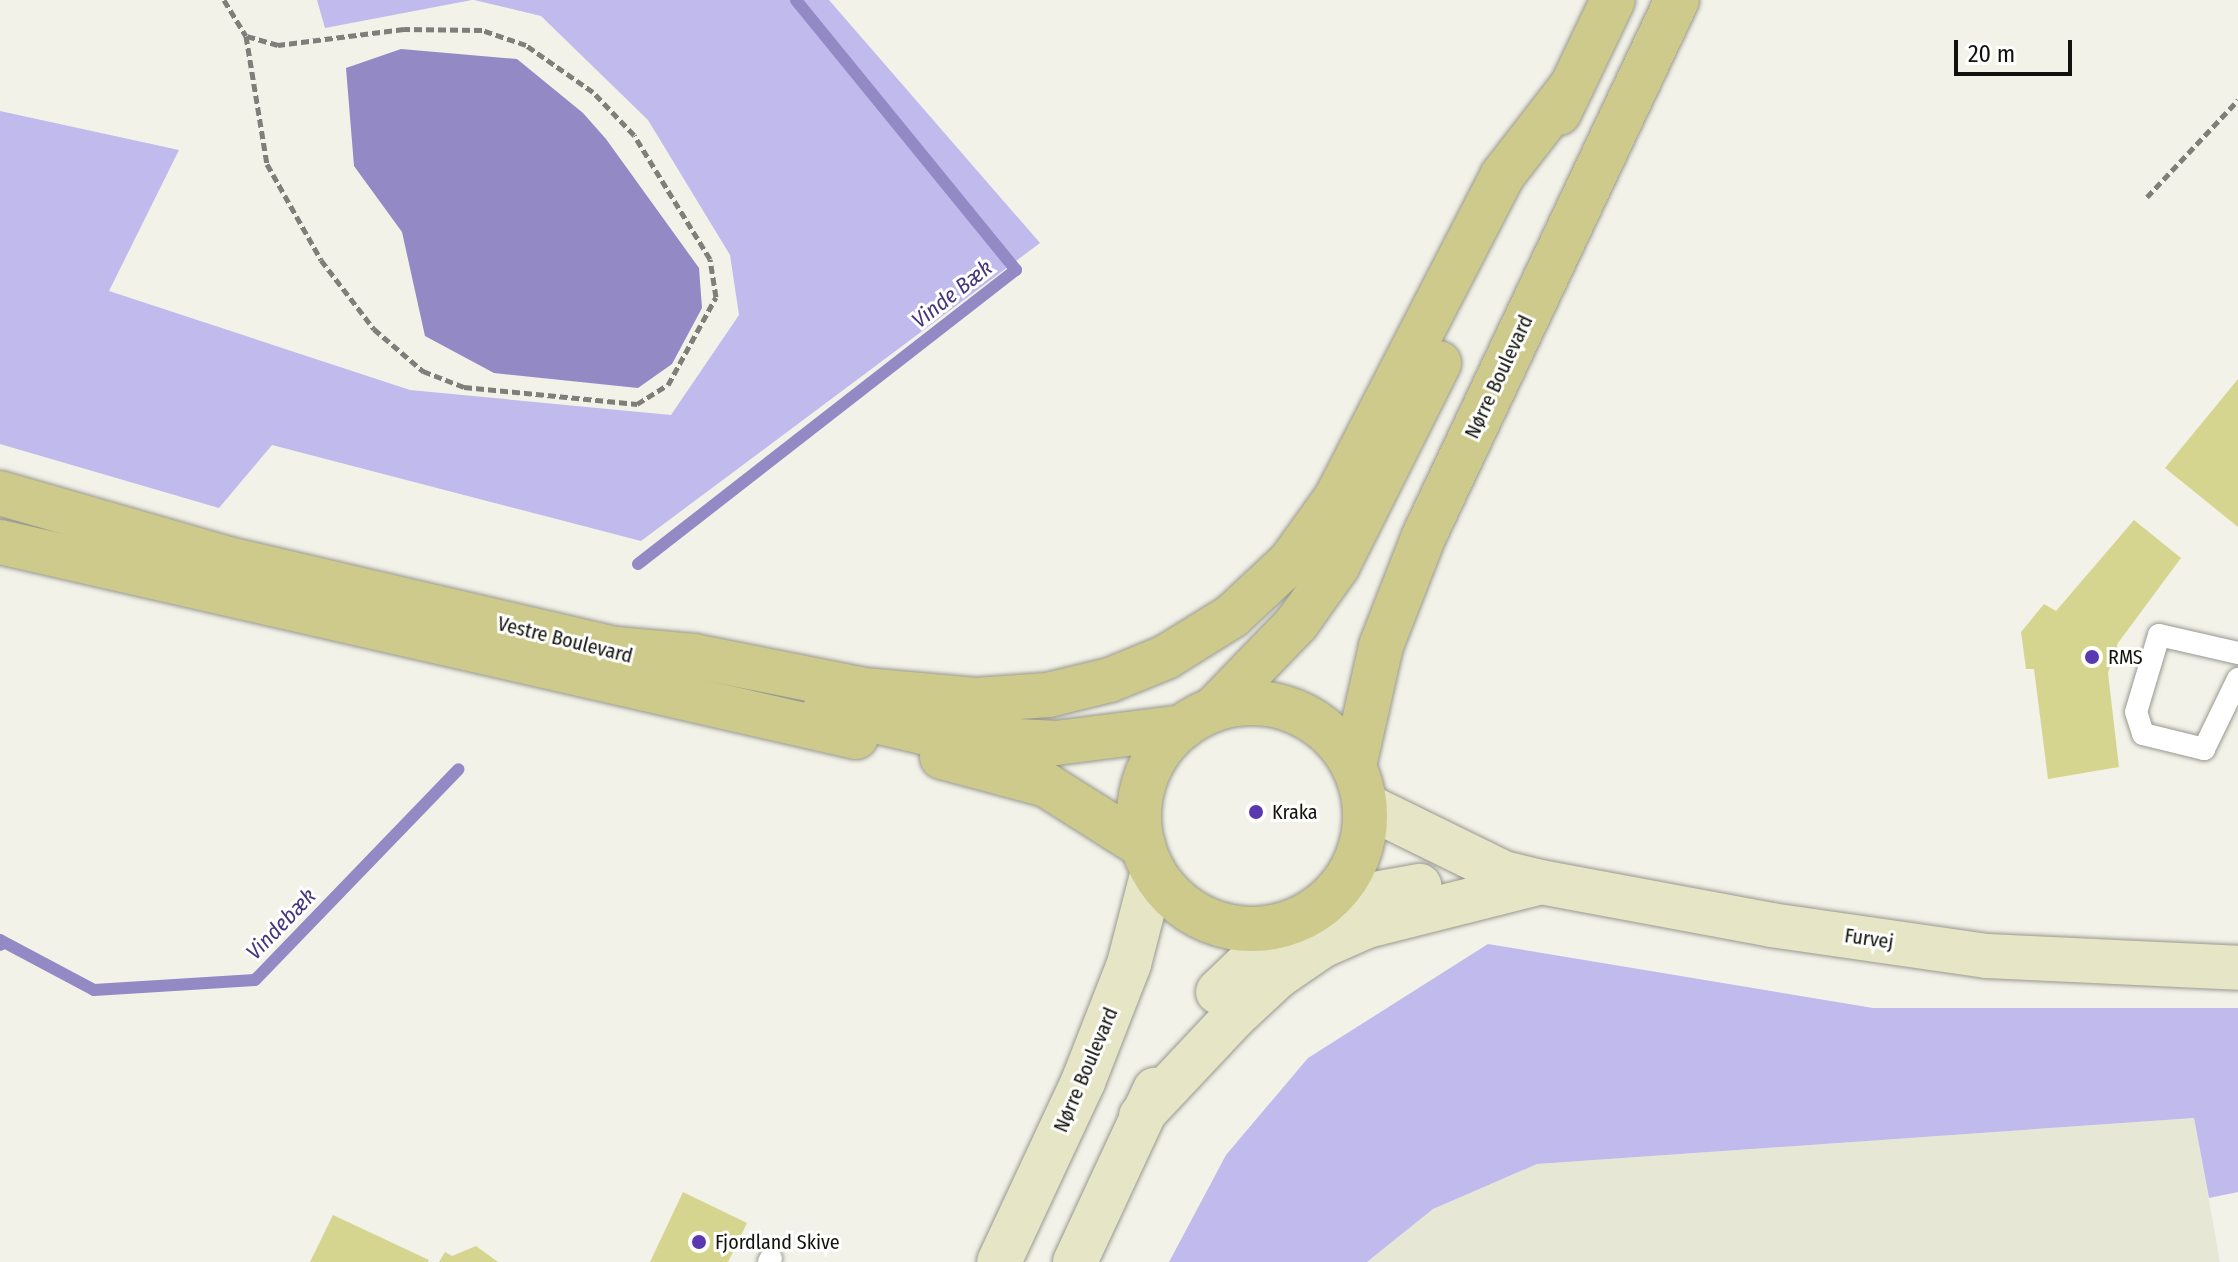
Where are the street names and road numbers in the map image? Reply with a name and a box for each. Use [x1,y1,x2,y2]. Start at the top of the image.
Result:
street label: Nørre Boulevard [1460,312,1538,442]
street label: Vestre Boulevard [495,612,635,668]
street label: Furvej [1843,924,1895,954]
street label: Nørre Boulevard [1049,1004,1123,1136]

